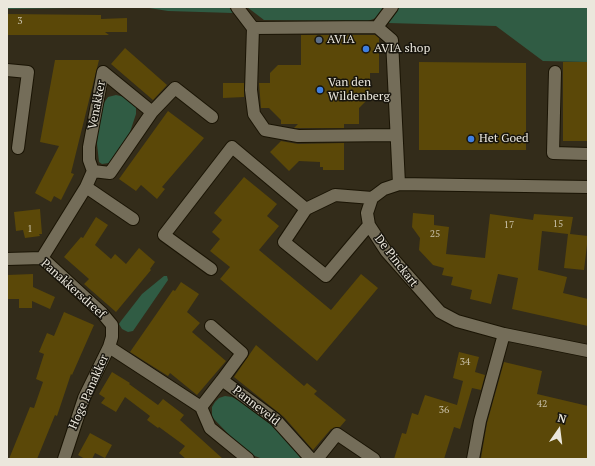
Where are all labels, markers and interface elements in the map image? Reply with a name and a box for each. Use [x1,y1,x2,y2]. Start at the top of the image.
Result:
house number: 3 [17,15,23,27]
place label: AVIA [327,33,355,47]
marker: AVIA [314,35,324,45]
place label: AVIA shop [374,42,430,56]
marker: AVIA shop [361,44,371,54]
place label: Van den Wildenberg [328,76,390,104]
street label: Venakker [85,79,109,131]
marker: Van den Wildenberg [315,85,325,95]
place label: Het Goed [479,132,529,146]
marker: Het Goed [466,134,476,144]
house number: 15 [553,218,563,230]
house number: 17 [504,219,514,231]
house number: 1 [27,223,33,235]
house number: 25 [430,228,440,240]
street label: De Pinckart [371,232,421,290]
street label: Panakkersdreef [38,256,108,322]
street label: Hoge Panakker [66,353,112,431]
house number: 34 [460,356,470,368]
street label: Panneveld [230,383,282,429]
house number: 42 [537,398,547,410]
house number: 36 [439,404,449,416]
north arrow [539,410,579,450]
text: N [556,411,568,426]

